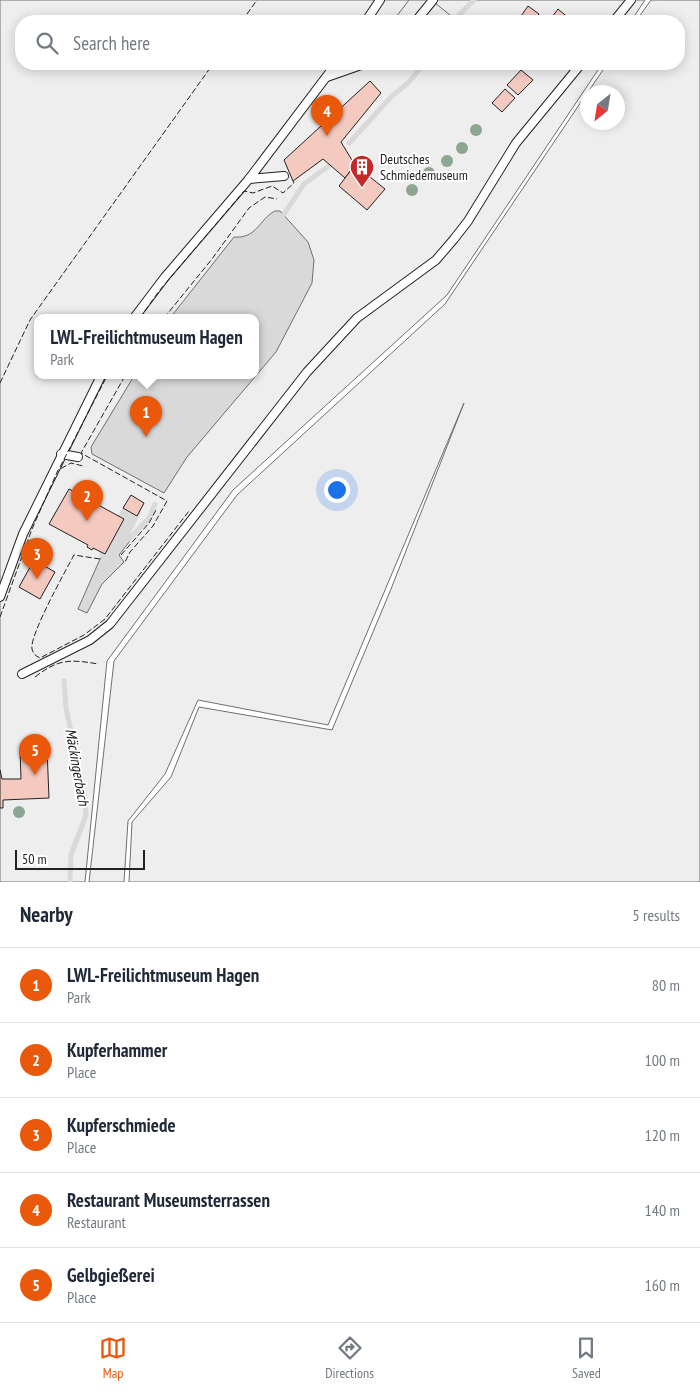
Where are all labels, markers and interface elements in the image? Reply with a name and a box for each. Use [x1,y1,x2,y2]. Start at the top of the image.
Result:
search box [15,15,685,70]
icon: search [33,29,61,57]
text: Search here [73,31,150,55]
north arrow [580,85,625,130]
pin: 4 [311,95,343,136]
place label: Deutsches Schmiedemuseum [380,150,468,184]
building icon: Deutsches Schmiedemuseum [349,154,375,188]
popup [34,314,259,379]
text: LWL-Freilichtmuseum Hagen [50,325,243,349]
text: Park [50,349,74,369]
pin: 1 [130,396,162,437]
your location [324,477,350,503]
pin: 2 [71,480,103,521]
pin: 3 [21,538,53,579]
water label: Mäckingerbach [61,727,94,808]
pin: 5 [19,734,51,775]
scale bar [15,847,145,870]
text: 50 m [22,850,47,868]
text: Nearby [20,901,73,928]
text: 5 results [633,905,680,925]
text: LWL-Freilichtmuseum Hagen [67,963,259,987]
text: 1 [32,975,40,995]
text: 80 m [652,975,680,995]
text: Park [67,987,91,1007]
text: Kupferhammer [67,1038,167,1062]
text: 2 [32,1050,40,1070]
text: 100 m [645,1050,680,1070]
text: Place [67,1062,96,1082]
text: Kupferschmiede [67,1113,176,1137]
text: 3 [32,1125,40,1145]
text: 120 m [645,1125,680,1145]
text: Place [67,1137,96,1157]
text: Restaurant Museumsterrassen [67,1188,270,1212]
text: 4 [32,1200,40,1220]
text: 140 m [645,1200,680,1220]
text: Restaurant [67,1212,126,1232]
text: Gelbgießerei [67,1263,155,1287]
text: 5 [32,1275,40,1295]
text: 160 m [645,1275,680,1295]
text: Place [67,1287,96,1307]
tab: Map [99,1334,127,1382]
tab: Directions [325,1334,374,1382]
tab: Saved [572,1334,601,1382]

